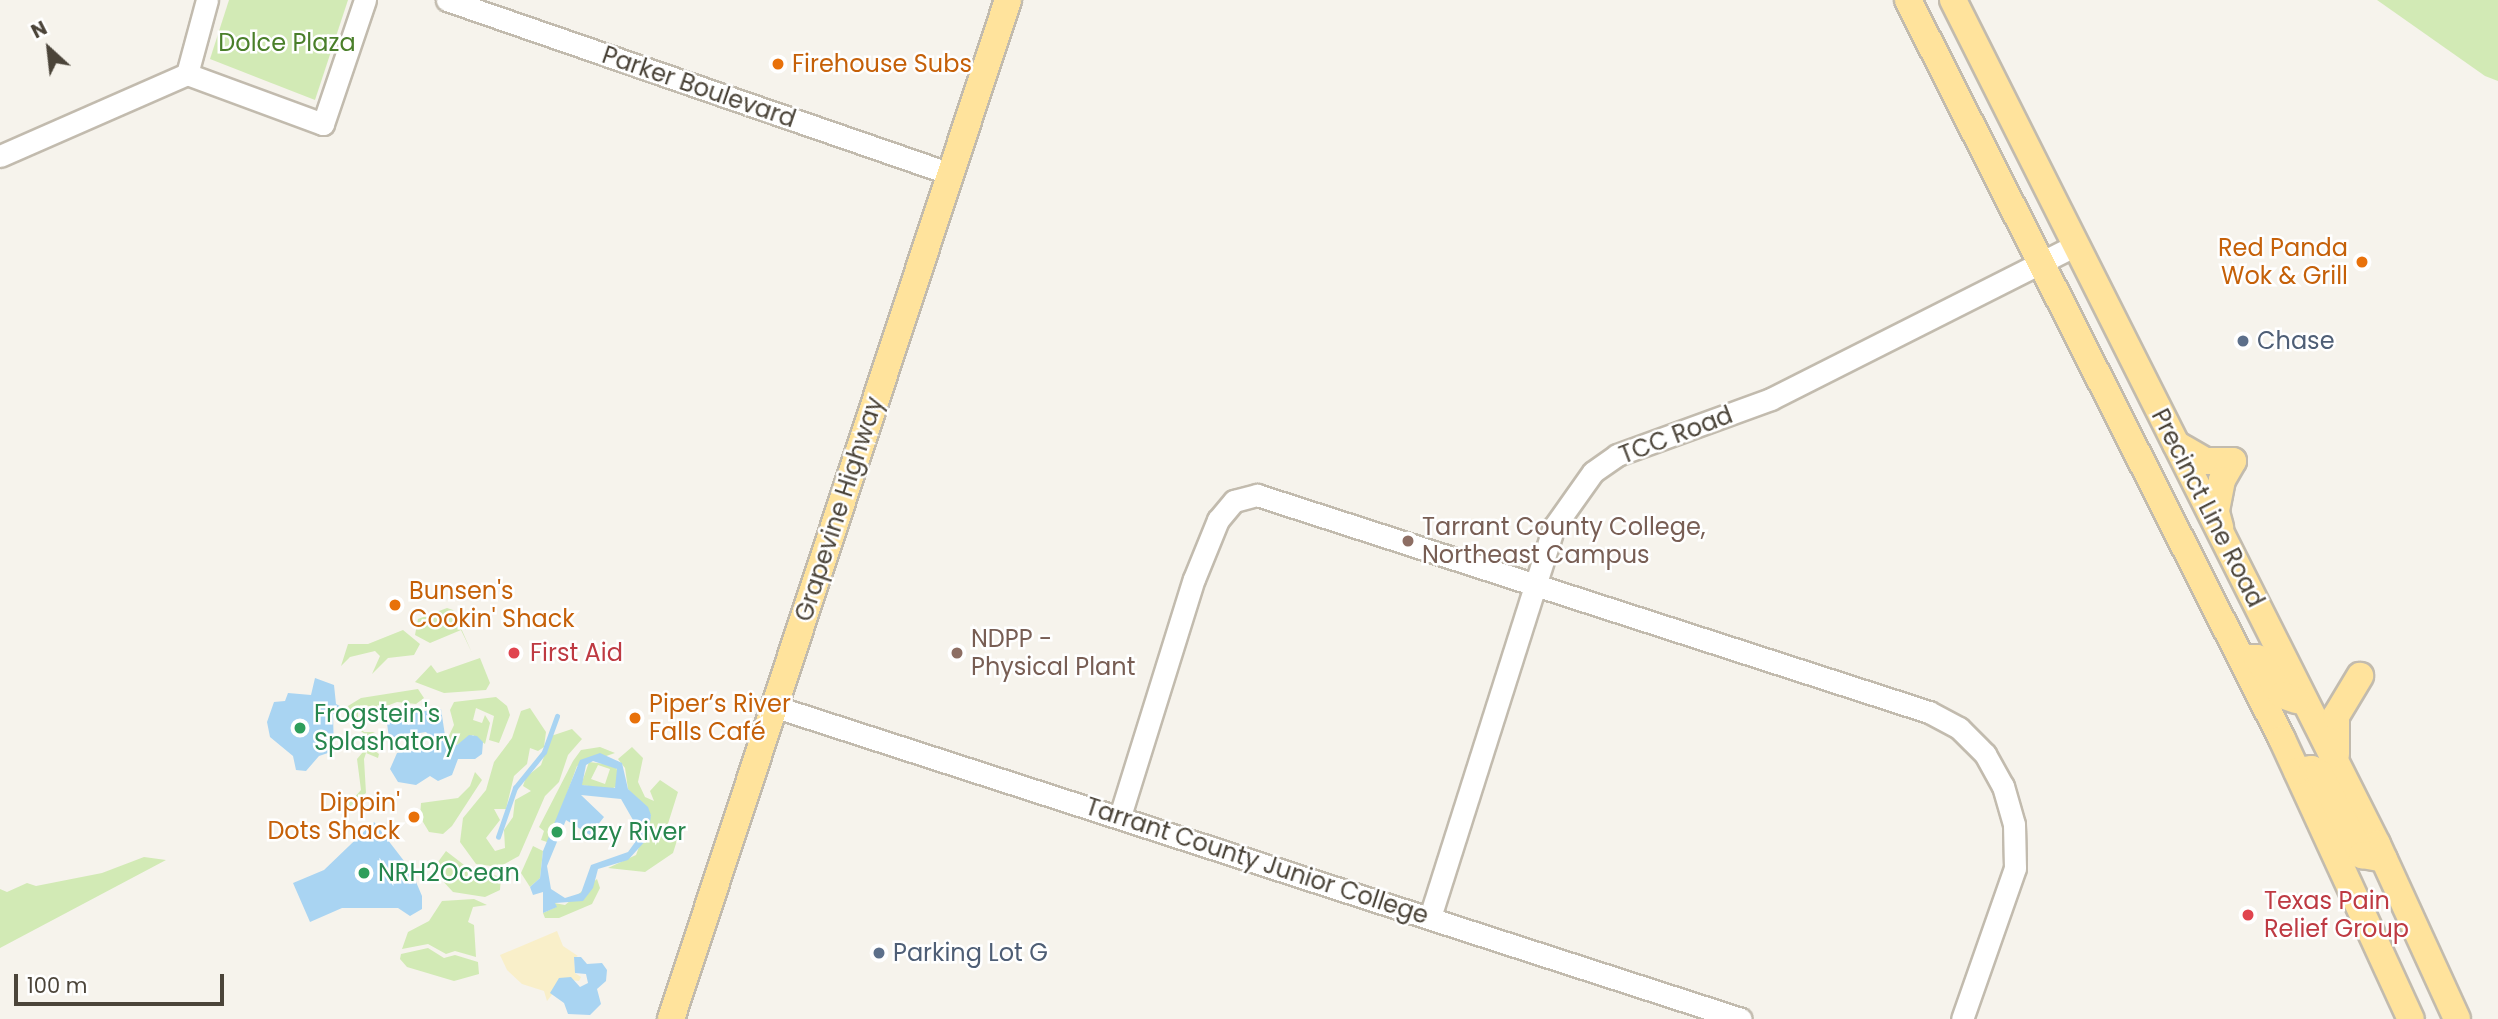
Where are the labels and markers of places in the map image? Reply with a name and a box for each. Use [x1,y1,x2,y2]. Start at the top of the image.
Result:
place label: Firehouse Subs [792,50,972,78]
marker: Firehouse Subs [770,56,786,72]
place label: Red Panda Wok & Grill [2218,234,2348,290]
marker: Red Panda Wok & Grill [2354,254,2370,270]
place label: Chase [2257,327,2335,355]
marker: Chase [2235,333,2251,349]
place label: Tarrant County College, Northeast Campus [1422,513,1706,569]
marker: Tarrant County College, Northeast Campus [1400,533,1416,549]
place label: Bunsen's Cookin' Shack [409,577,575,633]
marker: Bunsen's Cookin' Shack [387,597,403,613]
place label: NDPP - Physical Plant [971,625,1135,681]
place label: First Aid [530,639,623,667]
marker: First Aid [504,643,524,663]
marker: NDPP - Physical Plant [949,645,965,661]
place label: Piper’s River Falls Café [649,690,791,746]
place label: Frogstein's Splashatory [314,700,457,756]
marker: Piper’s River Falls Café [627,710,643,726]
marker: Frogstein's Splashatory [292,720,308,736]
place label: Dippin' Dots Shack [267,789,400,845]
marker: Dippin' Dots Shack [406,809,422,825]
place label: Lazy River [571,818,686,846]
marker: Lazy River [549,824,565,840]
place label: NRH2Ocean [378,859,520,887]
marker: NRH2Ocean [356,865,372,881]
place label: Texas Pain Relief Group [2264,887,2409,943]
marker: Texas Pain Relief Group [2238,905,2258,925]
place label: Parking Lot G [893,939,1048,967]
marker: Parking Lot G [871,945,887,961]

